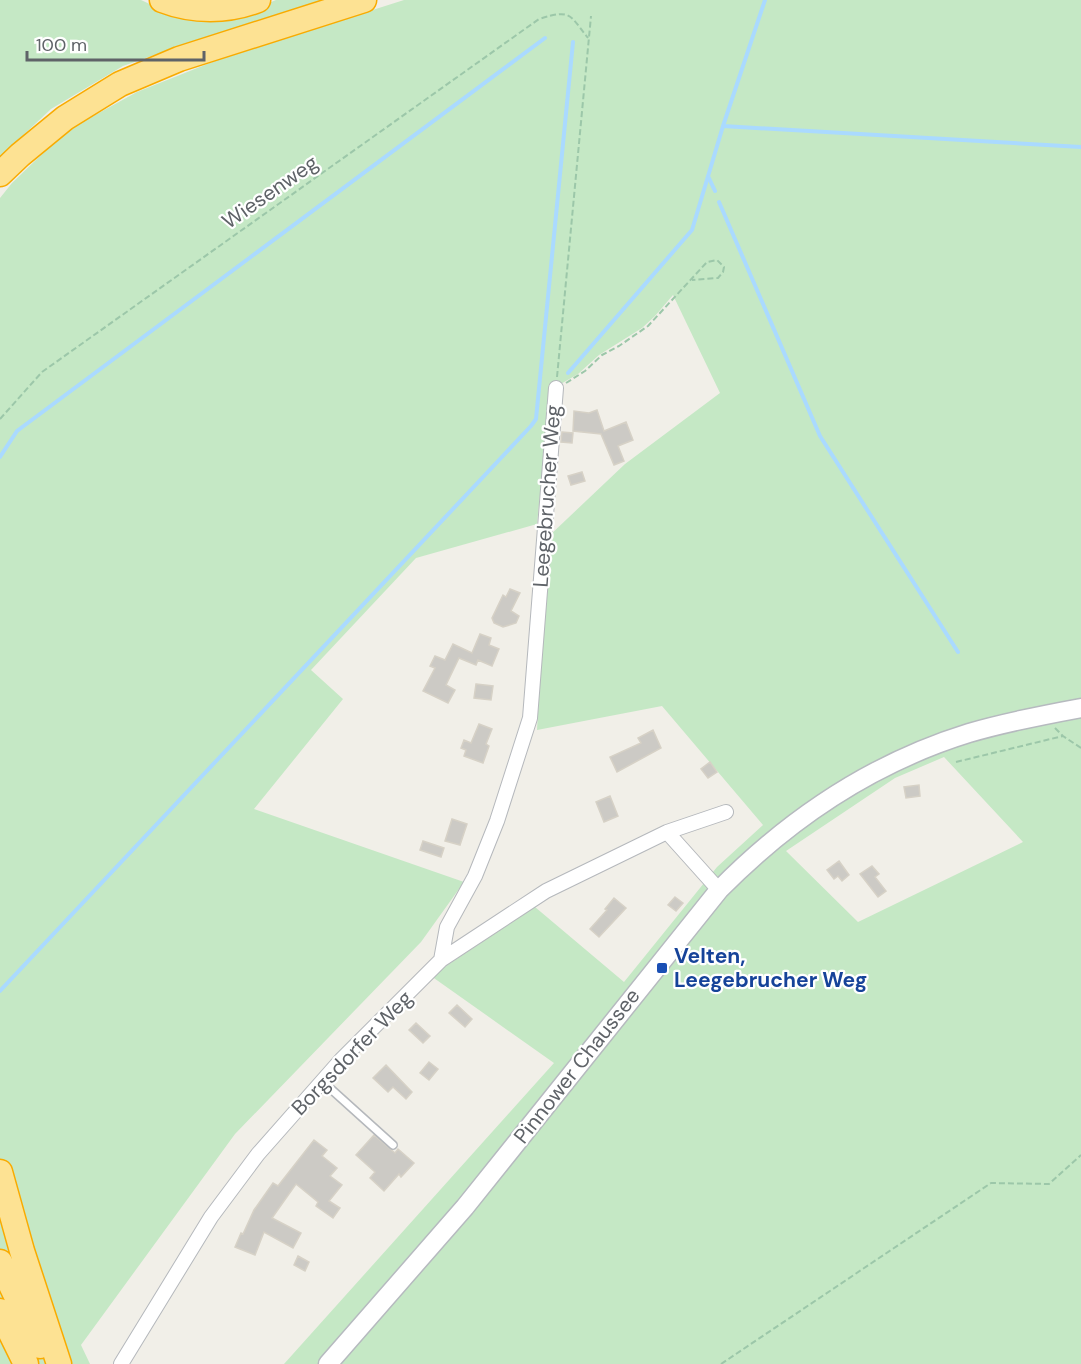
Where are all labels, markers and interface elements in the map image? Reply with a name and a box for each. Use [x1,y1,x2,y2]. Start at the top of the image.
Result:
scale bar [27,24,204,62]
text: 100 m [36,33,87,57]
street label: Wiesenweg [216,149,324,235]
street label: Leegebrucher Weg [527,404,567,588]
place label: Velten, Leegebrucher Weg [674,942,867,994]
marker: Velten, Leegebrucher Weg [655,961,669,975]
street label: Pinnower Chaussee [508,983,647,1149]
street label: Borgsdorfer Weg [285,984,419,1121]

